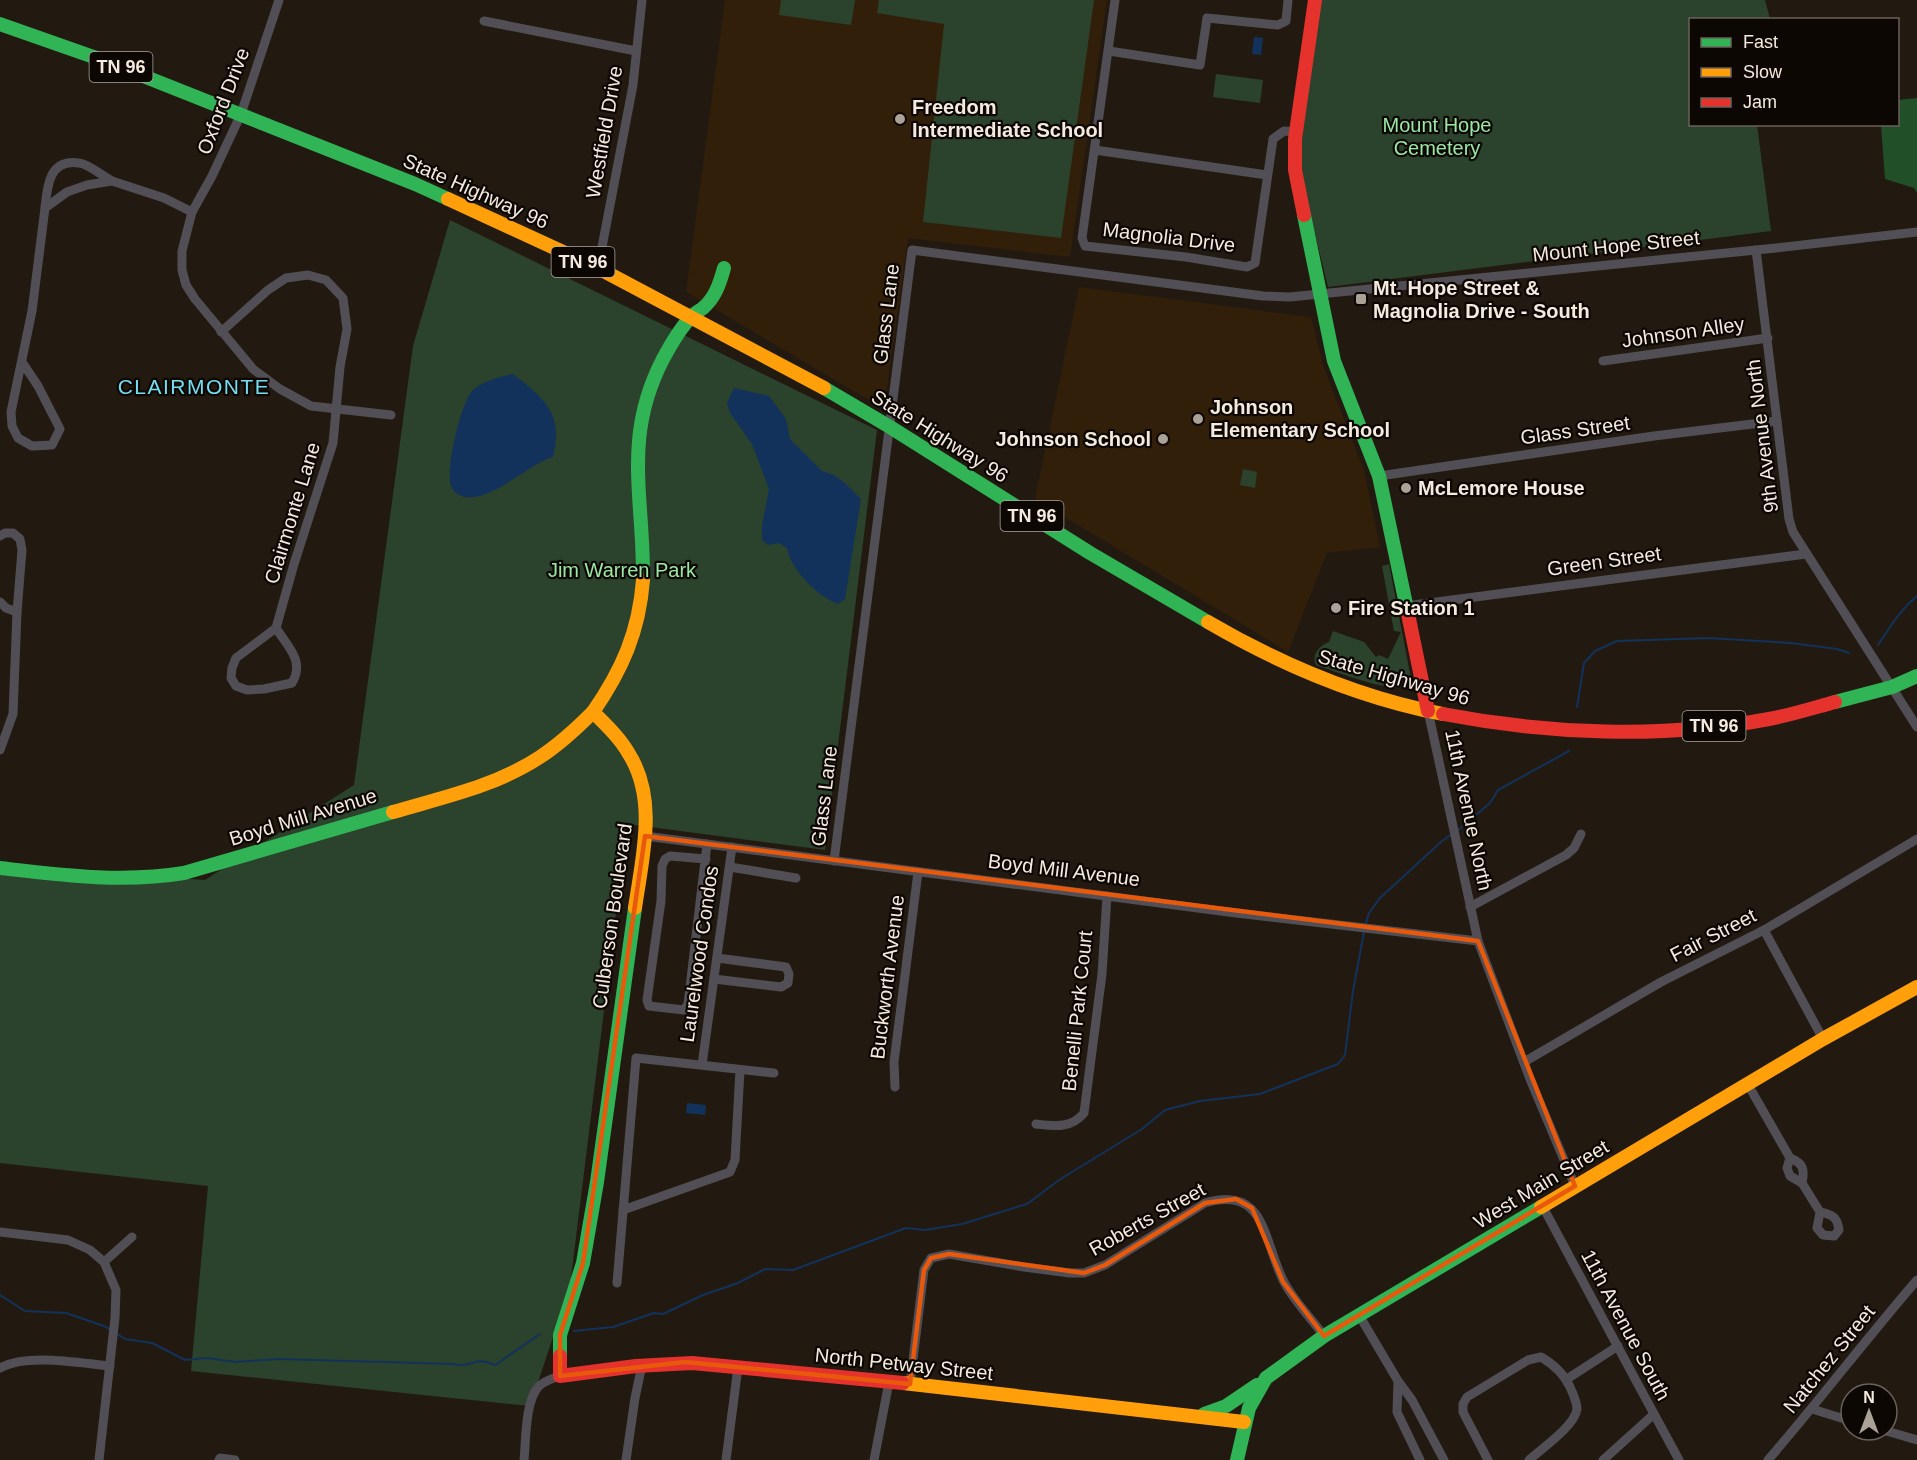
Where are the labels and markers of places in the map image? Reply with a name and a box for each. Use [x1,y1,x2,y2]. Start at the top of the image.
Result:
place label: Freedom Intermediate School [912,96,1103,141]
marker: Freedom Intermediate School [893,112,907,126]
place label: Mt. Hope Street & Magnolia Drive - South [1373,277,1590,322]
marker: Mt. Hope Street & Magnolia Drive - South [1354,292,1368,306]
place label: Johnson Elementary School [1210,396,1390,441]
marker: Johnson Elementary School [1191,412,1205,426]
place label: Johnson School [995,428,1151,450]
marker: Johnson School [1156,432,1170,446]
place label: McLemore House [1418,477,1585,499]
marker: McLemore House [1399,481,1413,495]
place label: Fire Station 1 [1348,597,1475,619]
marker: Fire Station 1 [1329,601,1343,615]

